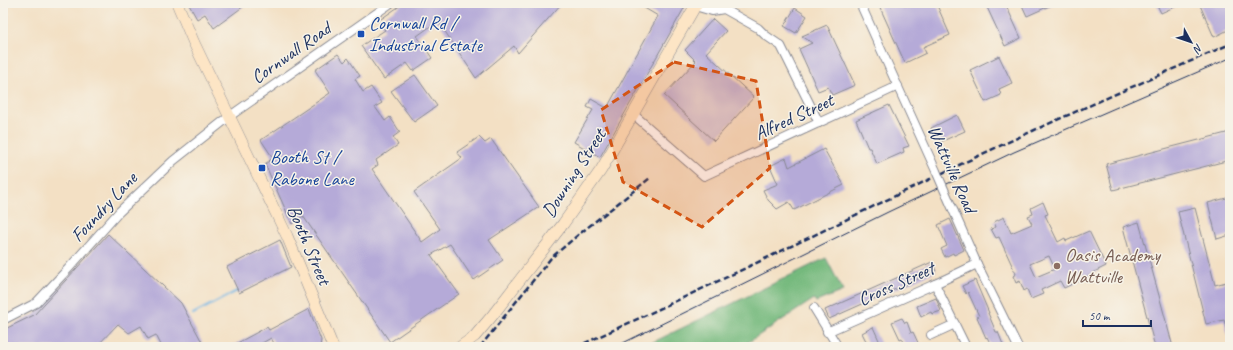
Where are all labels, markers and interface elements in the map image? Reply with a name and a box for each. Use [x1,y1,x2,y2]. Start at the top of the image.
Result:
place label: Cornwall Rd / Industrial Estate [369,11,484,57]
street label: Cornwall Road [246,15,338,89]
north arrow [1171,22,1211,62]
marker: Cornwall Rd / Industrial Estate [356,29,366,39]
text: N [1190,41,1206,57]
street label: Alfred Street [751,88,839,146]
street label: Wattville Road [922,121,983,219]
street label: Downing Street [537,123,612,222]
place label: Booth St / Rabone Lane [270,145,356,191]
marker: Booth St / Rabone Lane [257,163,267,173]
street label: Foundry Lane [66,166,144,247]
street label: Booth Street [282,202,337,290]
place label: Oasis Academy Wattville [1065,243,1162,289]
street label: Cross Street [854,255,940,311]
marker: Oasis Academy Wattville [1052,261,1062,271]
scale bar [1083,302,1151,328]
text: 50 m [1089,308,1111,324]

